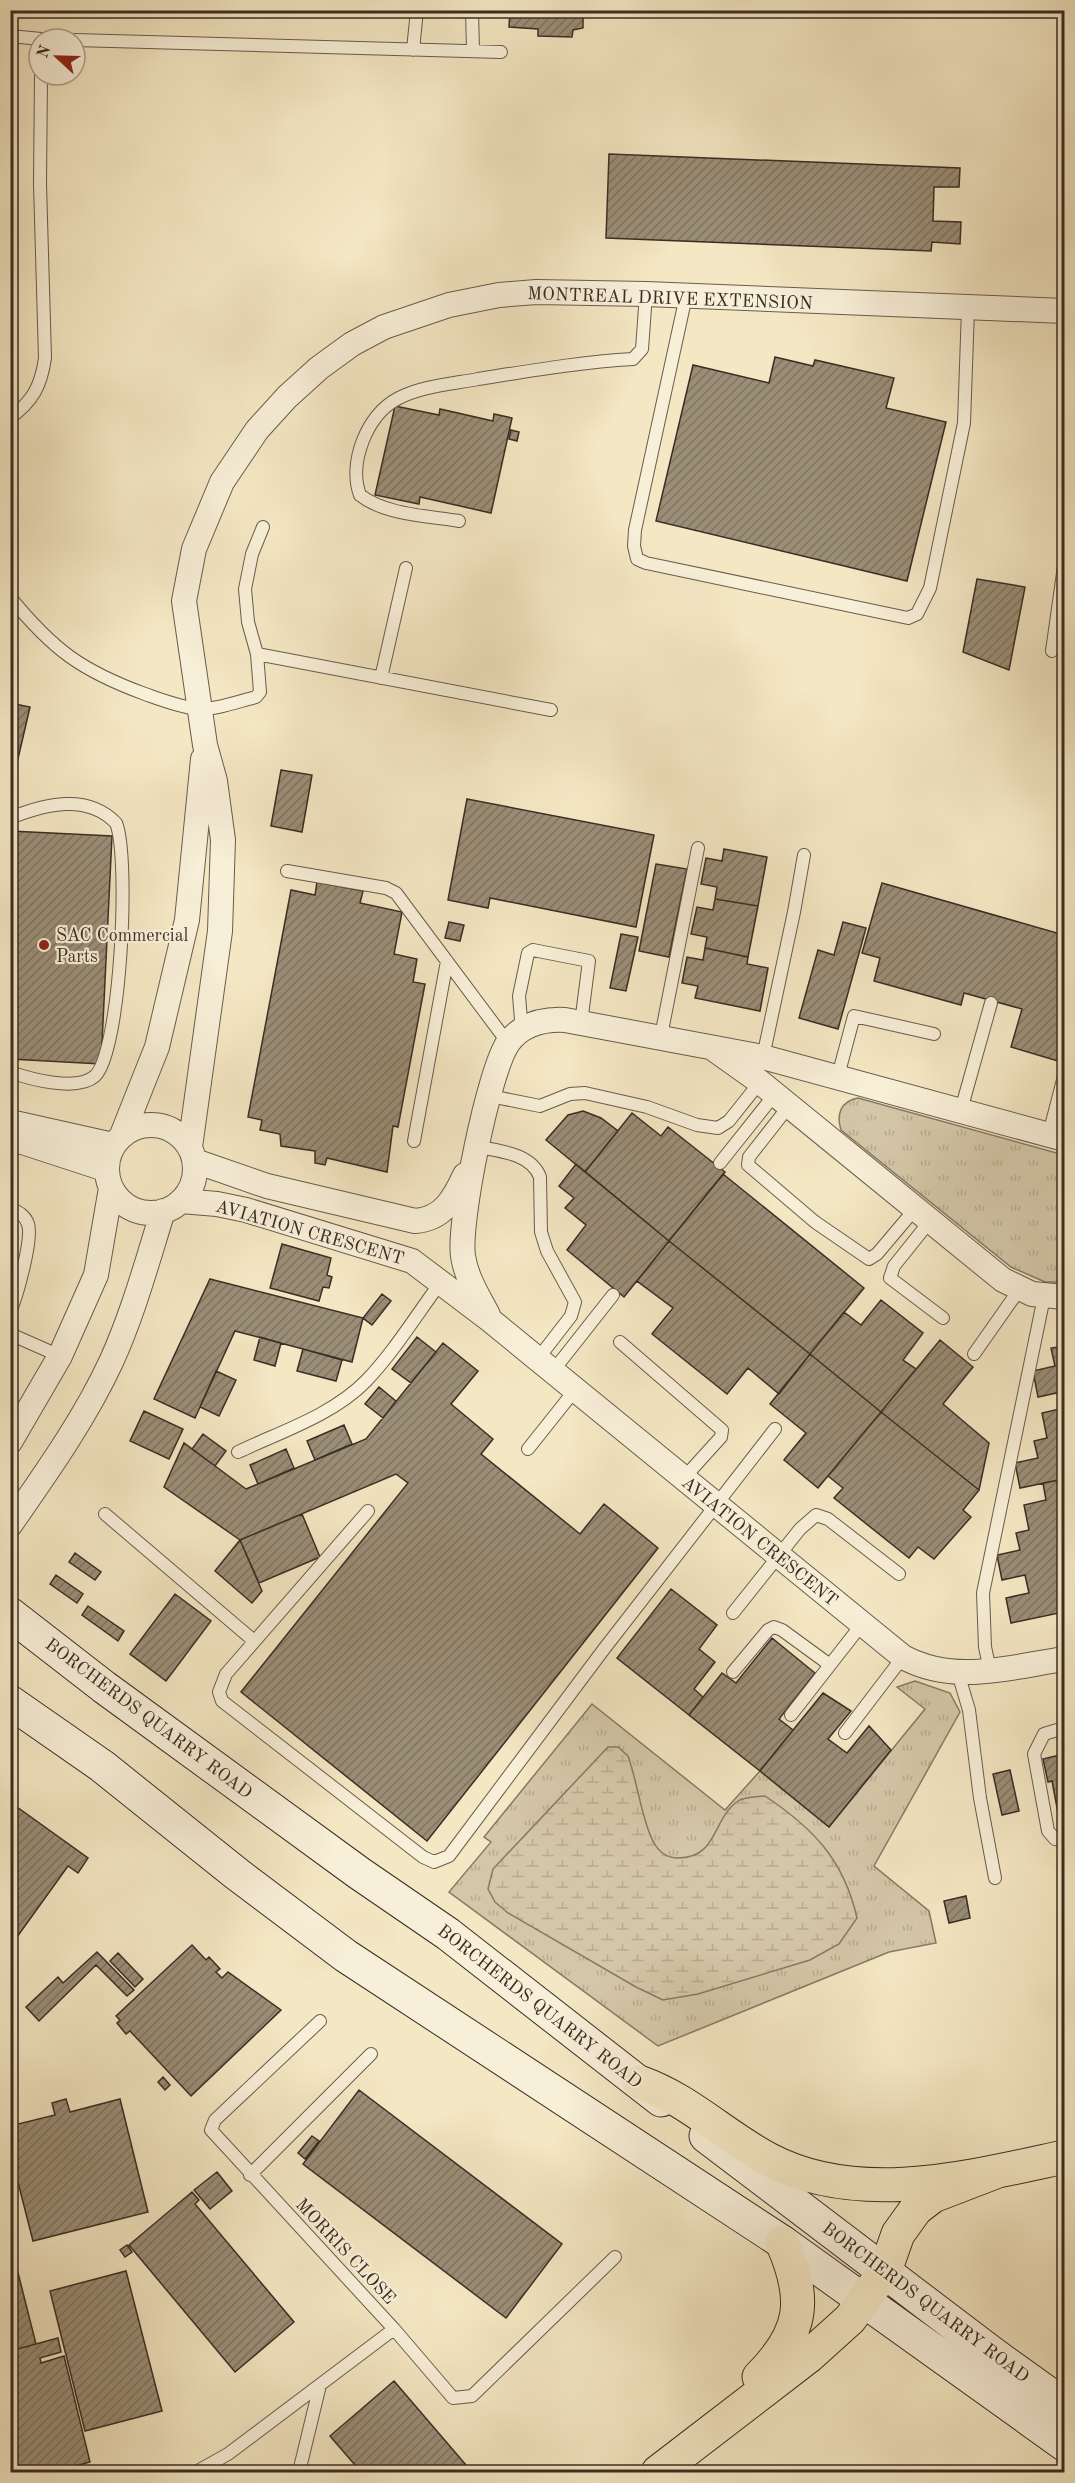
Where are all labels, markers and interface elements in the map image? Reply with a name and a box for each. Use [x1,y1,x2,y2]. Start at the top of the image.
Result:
north arrow [27,27,87,87]
text: N [35,43,55,61]
street label: MONTREAL DRIVE EXTENSION [527,285,813,313]
place label: SAC Commercial Parts [56,927,189,966]
marker: SAC Commercial Parts [37,938,51,952]
street label: AVIATION CRESCENT [213,1197,406,1269]
street label: AVIATION CRESCENT [678,1473,841,1610]
street label: BORCHERDS QUARRY ROAD [42,1635,255,1802]
street label: BORCHERDS QUARRY ROAD [434,1922,645,2092]
street label: MORRIS CLOSE [292,2195,399,2308]
street label: BORCHERDS QUARRY ROAD [819,2219,1032,2386]

